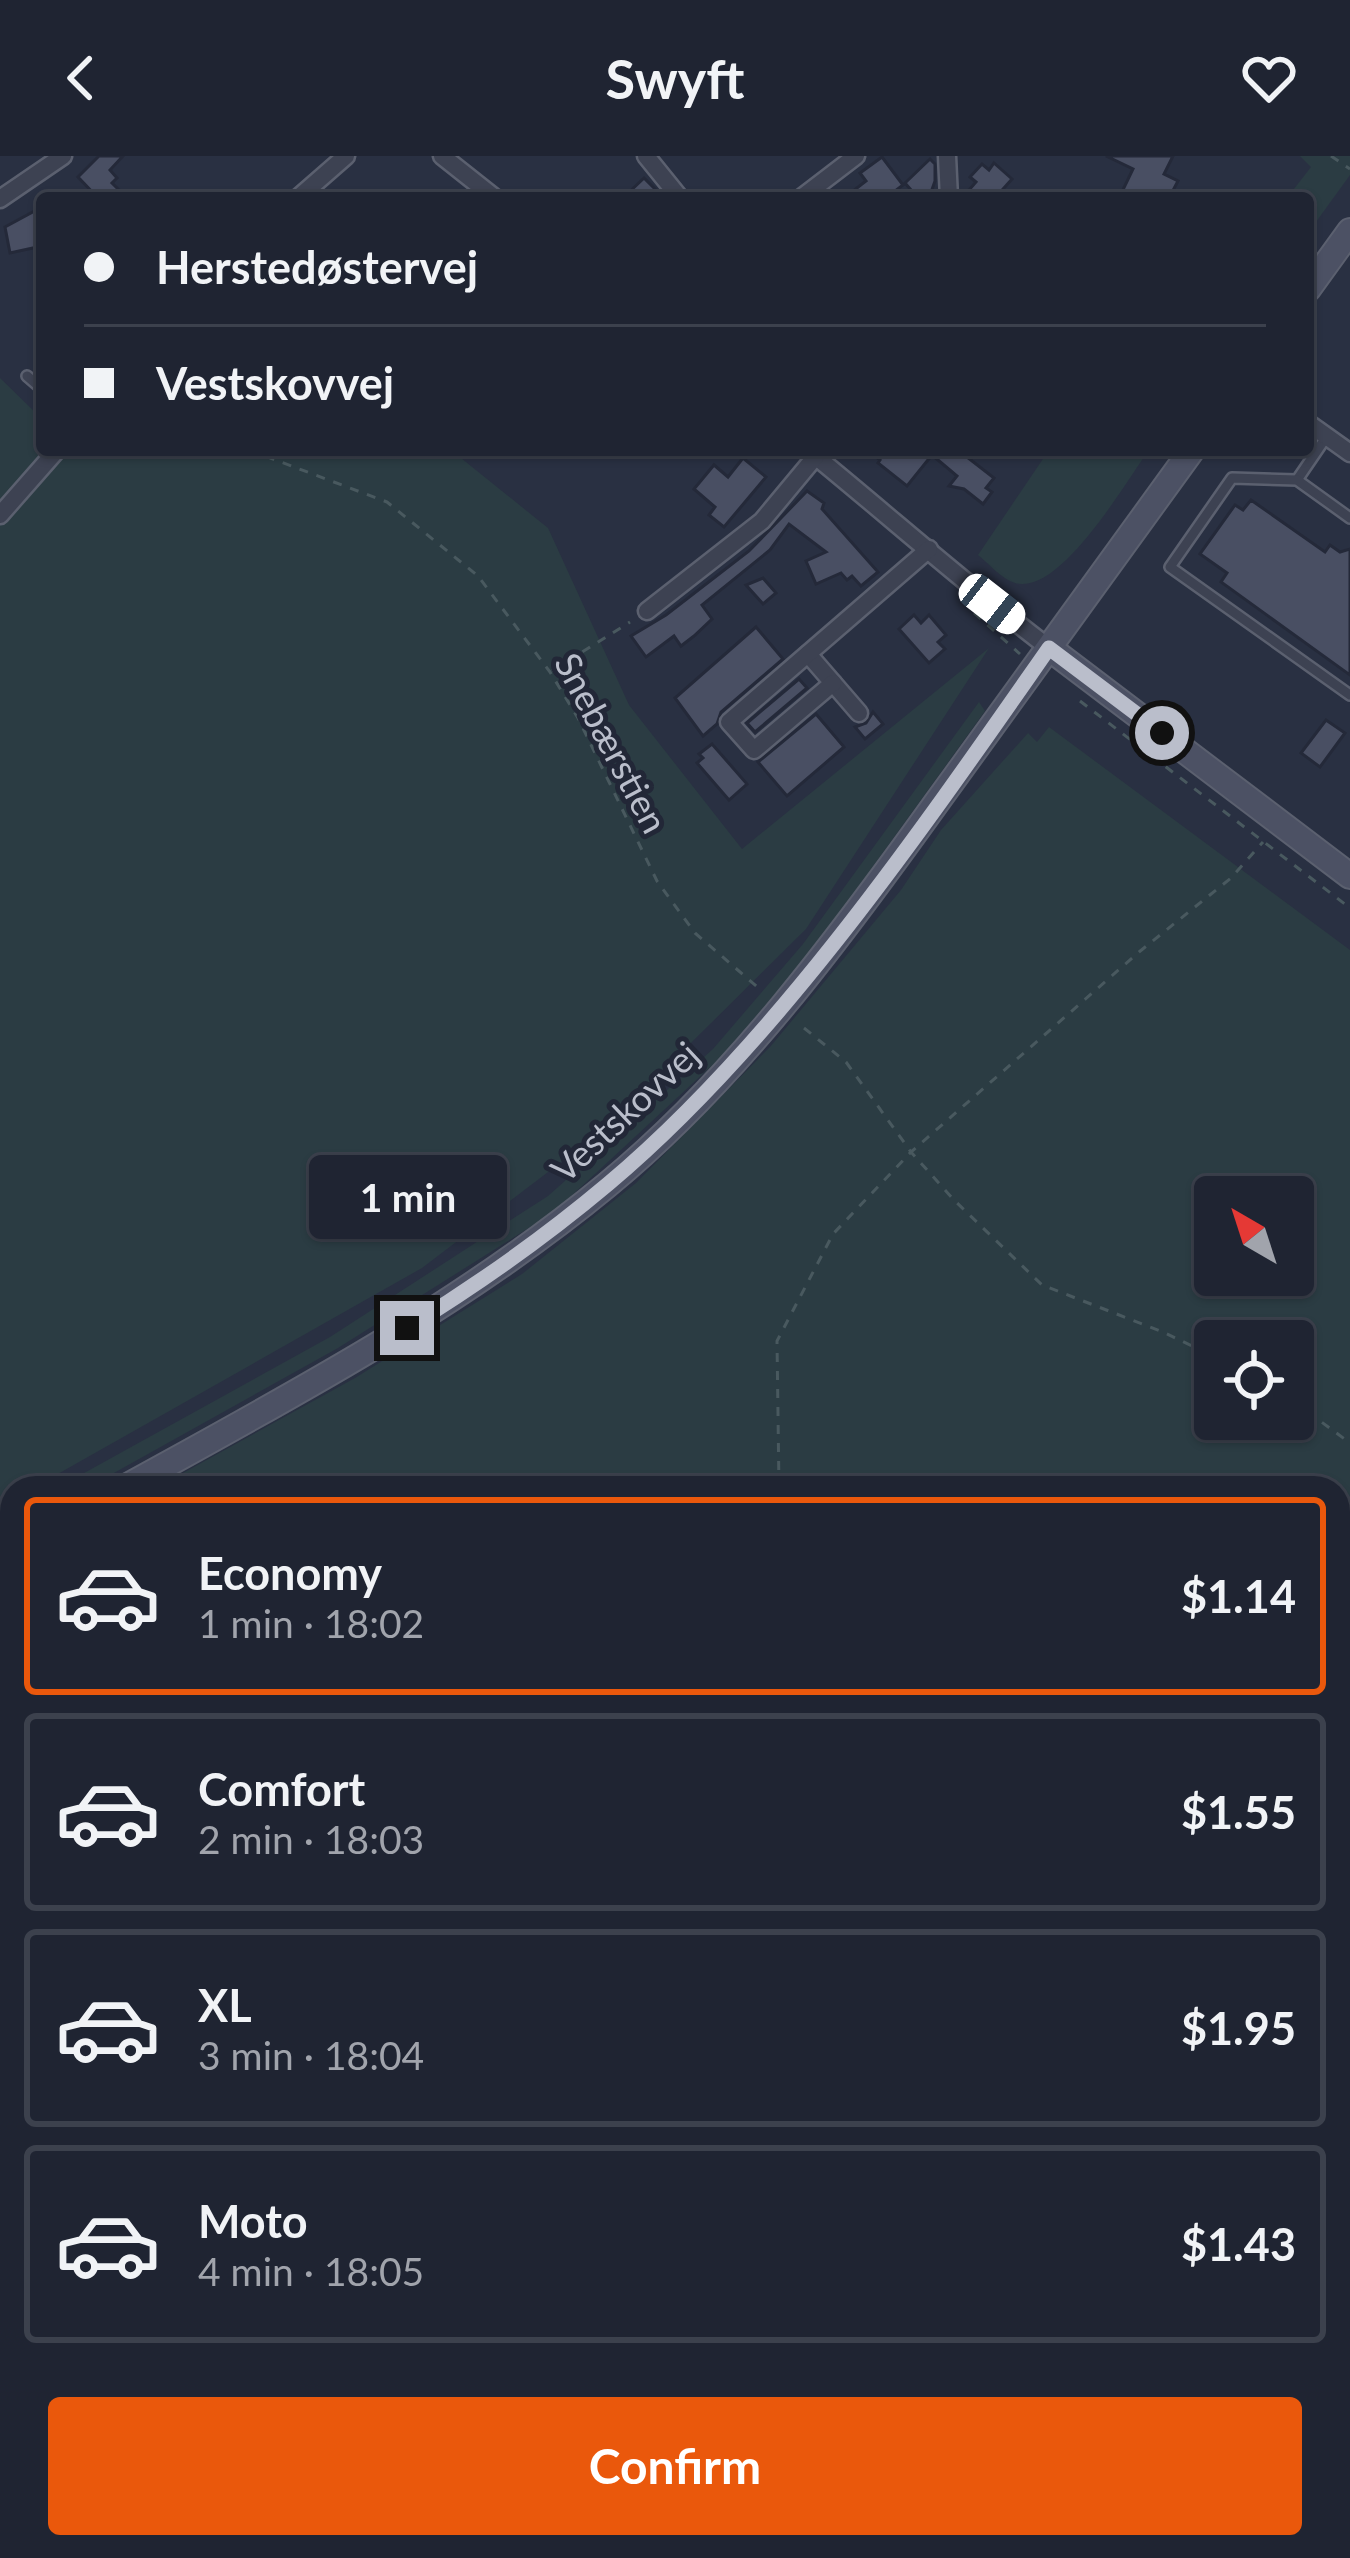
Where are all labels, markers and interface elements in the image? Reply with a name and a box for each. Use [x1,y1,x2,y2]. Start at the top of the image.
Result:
icon: back [48,45,114,111]
icon: heart [1236,45,1302,111]
text: Swyft [606,46,744,111]
text: Herstedøstervej [156,240,478,294]
text: Vestskovvej [156,356,394,410]
car [953,568,1031,640]
street label: Snebærstien [546,645,678,840]
route start [1135,706,1189,760]
street label: Vestskovvej [541,1032,707,1191]
callout: 1 min [308,1154,506,1238]
text: 1 min [360,1174,456,1220]
north arrow [1194,1176,1314,1296]
map controls [1194,1176,1314,1440]
route end [380,1301,434,1355]
button: locate [1194,1320,1314,1440]
icon: car [54,1542,162,1650]
text: Economy [198,1546,382,1600]
text: $1.14 [1181,1569,1296,1623]
text: 1 min · 18:02 [198,1600,424,1646]
icon: car [54,1758,162,1866]
text: Comfort [198,1762,365,1816]
text: $1.55 [1181,1785,1296,1839]
text: 2 min · 18:03 [198,1816,424,1862]
icon: car [54,1974,162,2082]
text: XL [198,1978,252,2032]
text: $1.95 [1181,2001,1296,2055]
text: 3 min · 18:04 [198,2032,424,2078]
icon: car [54,2190,162,2298]
text: Moto [198,2194,308,2248]
text: $1.43 [1181,2217,1296,2271]
text: 4 min · 18:05 [198,2248,424,2294]
button: Confirm [48,2397,1302,2535]

